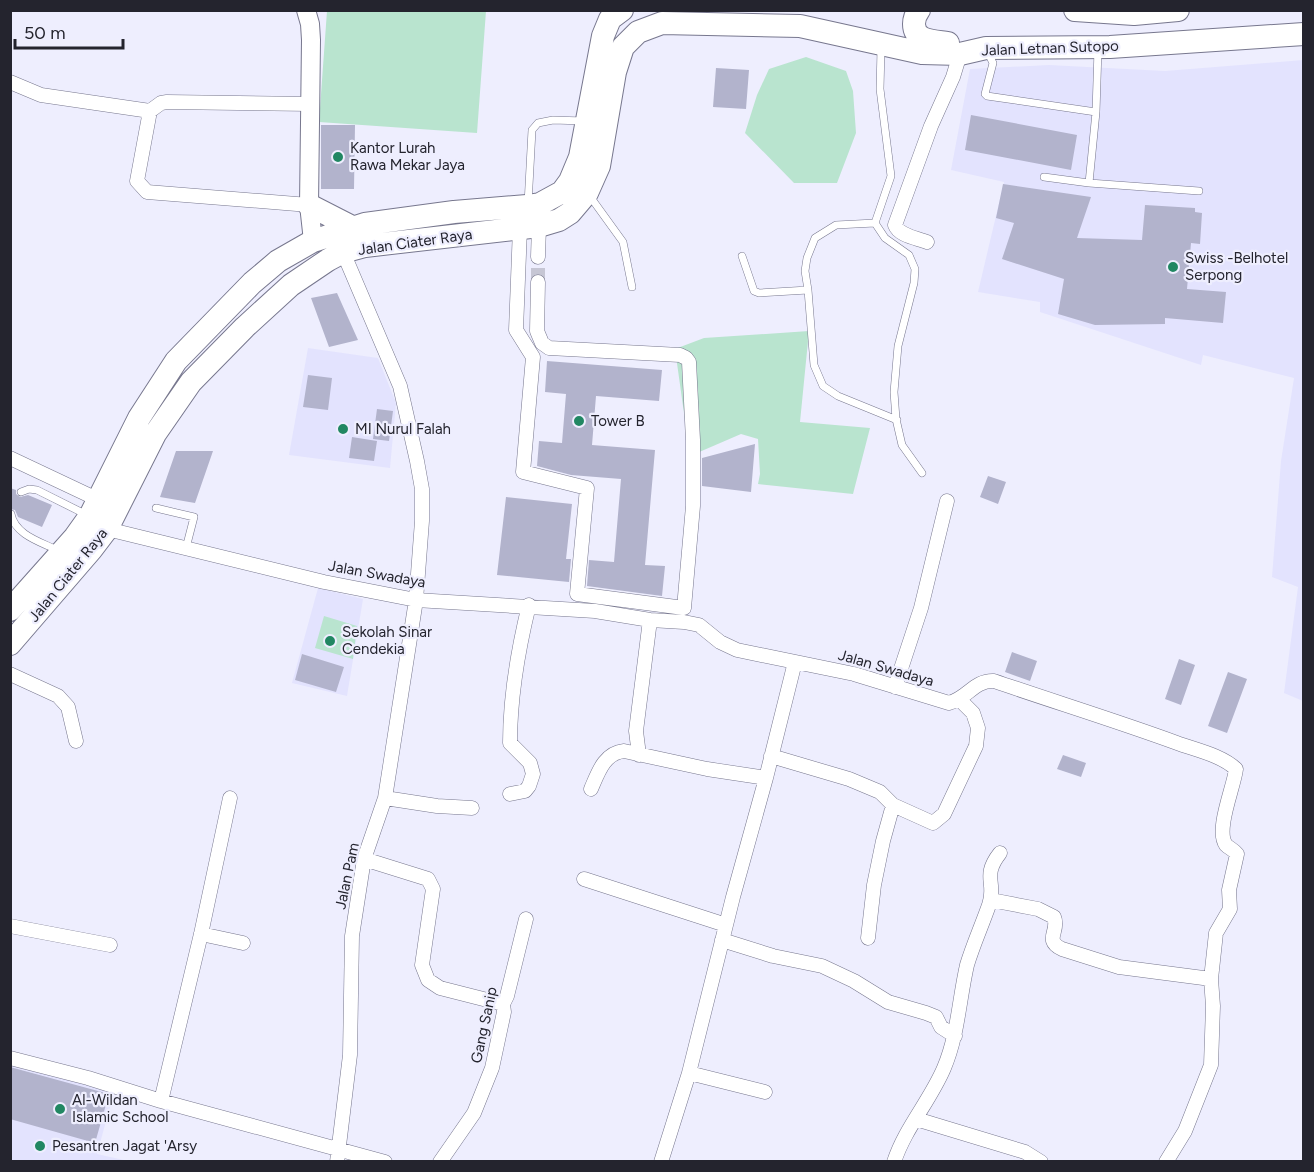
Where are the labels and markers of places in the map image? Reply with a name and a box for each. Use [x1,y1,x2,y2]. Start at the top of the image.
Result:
place label: Kantor Lurah Rawa Mekar Jaya [350,139,465,174]
marker: Kantor Lurah Rawa Mekar Jaya [331,150,345,164]
place label: Swiss -Belhotel Serpong [1185,249,1288,284]
marker: Swiss -Belhotel Serpong [1166,260,1180,274]
place label: Tower B [591,412,645,430]
marker: Tower B [572,414,586,428]
place label: MI Nurul Falah [355,420,451,438]
marker: MI Nurul Falah [336,422,350,436]
place label: Sekolah Sinar Cendekia [342,623,432,658]
marker: Sekolah Sinar Cendekia [323,634,337,648]
place label: Al-Wildan Islamic School [72,1091,168,1126]
marker: Al-Wildan Islamic School [53,1102,67,1116]
place label: Pesantren Jagat 'Arsy [52,1137,197,1155]
marker: Pesantren Jagat 'Arsy [33,1139,47,1153]

